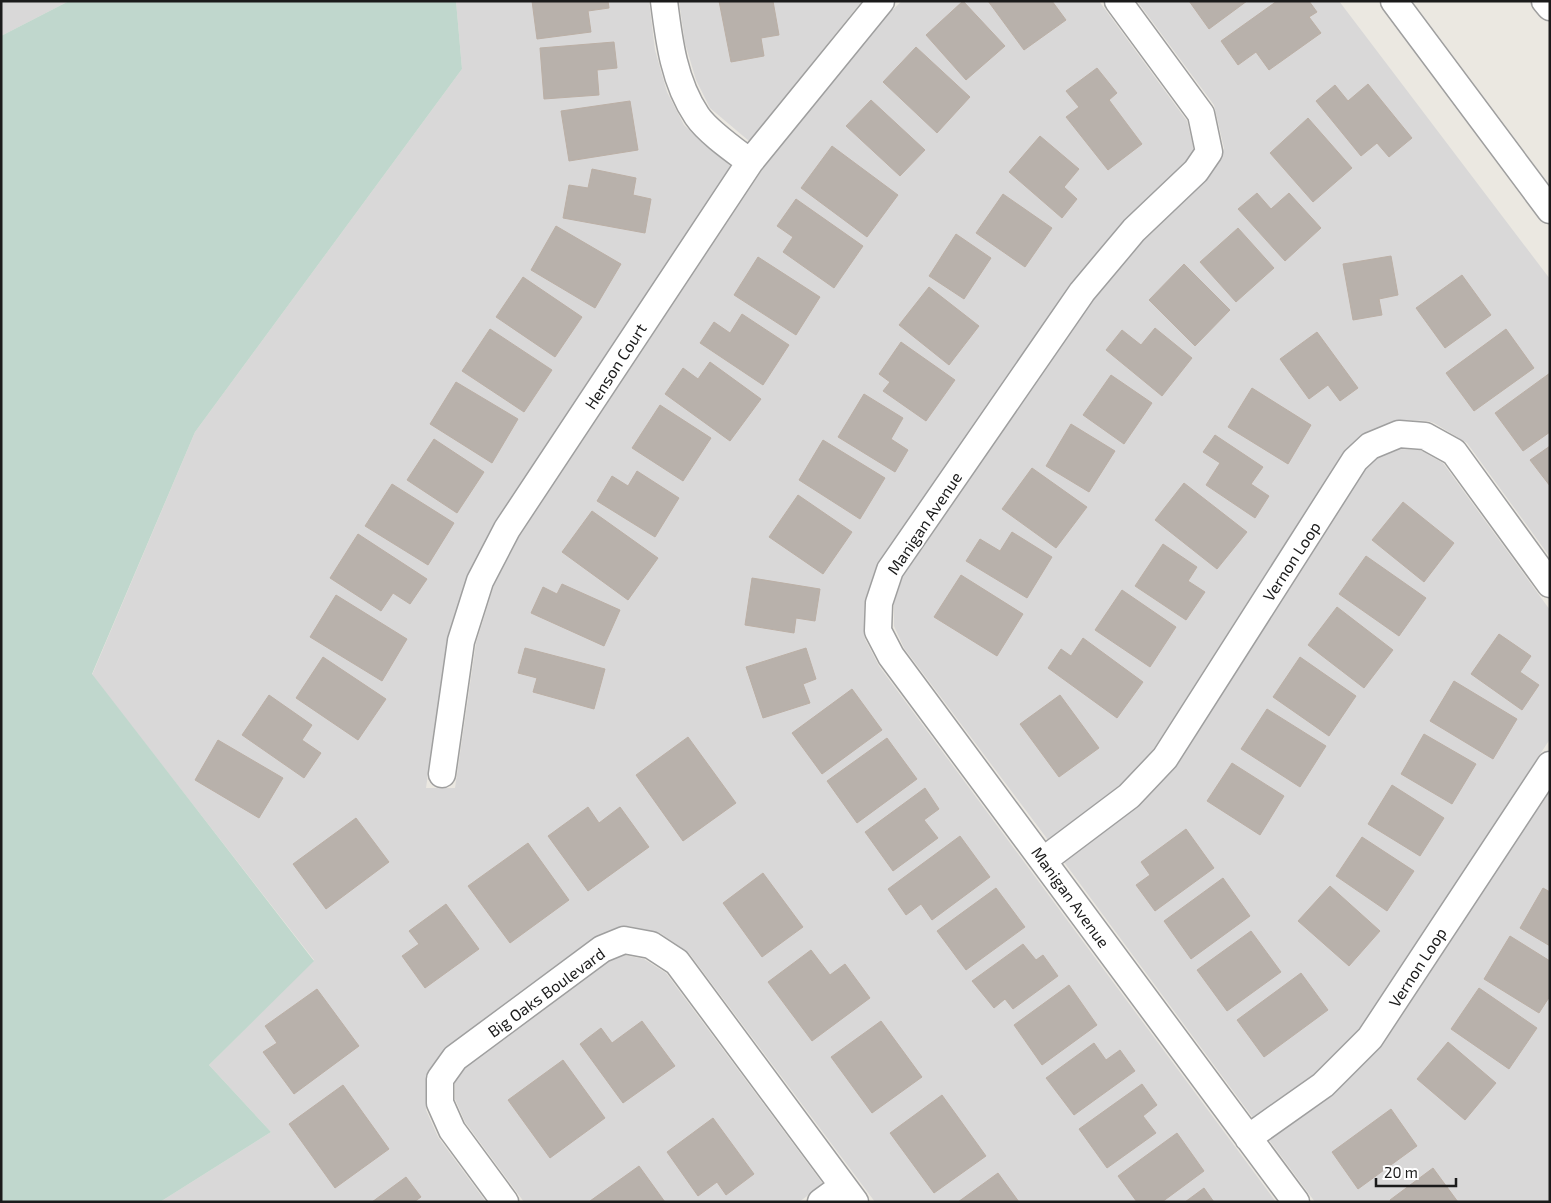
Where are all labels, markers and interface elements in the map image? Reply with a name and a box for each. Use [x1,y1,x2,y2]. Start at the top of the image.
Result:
street label: Henson Court [580,320,650,412]
street label: Manigan Avenue [883,468,965,578]
street label: Vernon Loop [1258,518,1324,604]
street label: Manigan Avenue [1028,843,1114,951]
street label: Vernon Loop [1384,924,1450,1010]
street label: Big Oaks Boulevard [484,943,608,1041]
scale bar [1376,1156,1456,1188]
text: 20 m [1384,1163,1418,1181]

